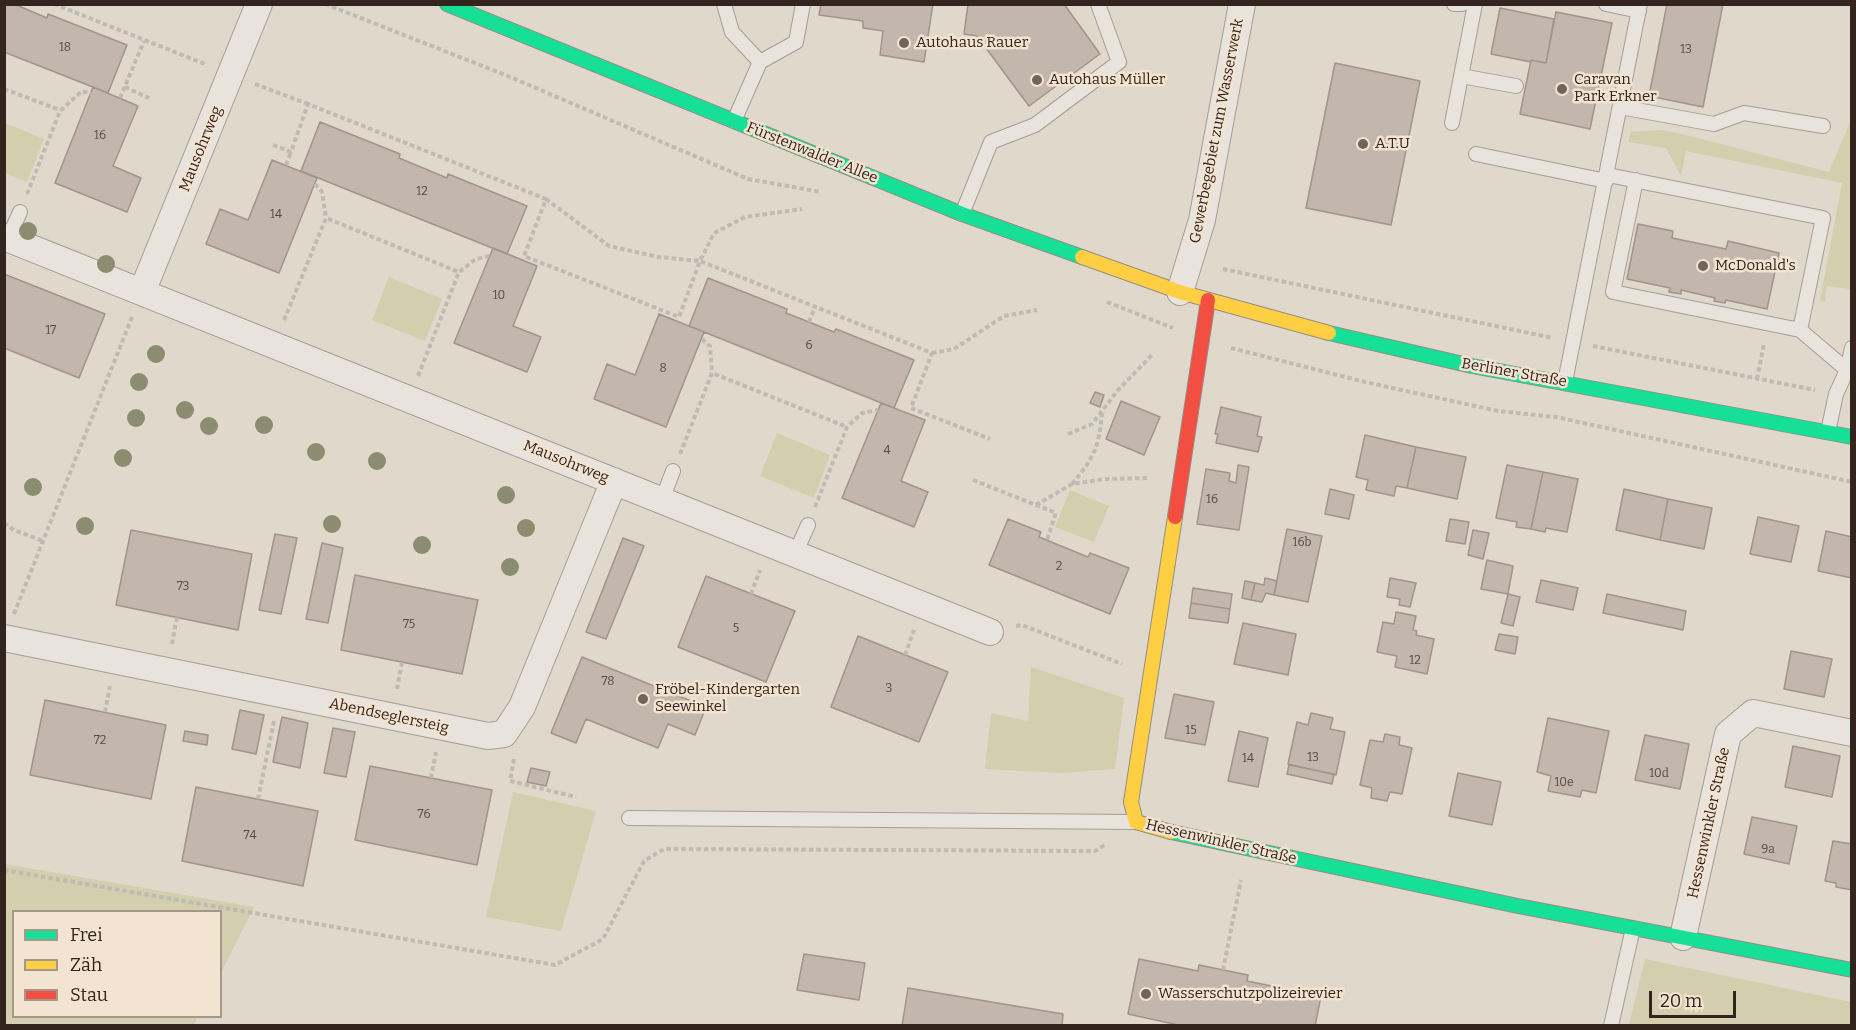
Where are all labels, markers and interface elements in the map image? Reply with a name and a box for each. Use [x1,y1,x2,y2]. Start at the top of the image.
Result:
street label: Gewerbegebiet zum Wasserwerk [1186,17,1248,245]
place label: Autohaus Rauer [916,34,1028,52]
marker: Autohaus Rauer [897,36,911,50]
house number: 18 [59,41,71,55]
house number: 13 [1680,43,1692,57]
place label: Autohaus Müller [1049,71,1165,89]
place label: Caravan Park Erkner [1574,71,1657,106]
marker: Autohaus Müller [1030,73,1044,87]
marker: Caravan Park Erkner [1555,82,1569,96]
street label: Mausohrweg [176,104,226,194]
street label: Fürstenwalder Allee [744,118,880,188]
house number: 16 [94,129,106,143]
place label: A.T.U [1375,135,1410,153]
marker: A.T.U [1356,137,1370,151]
house number: 12 [416,185,428,199]
house number: 14 [270,208,282,222]
place label: McDonald's [1715,257,1796,275]
marker: McDonald's [1696,259,1710,273]
house number: 10 [493,289,505,303]
house number: 17 [46,324,56,338]
house number: 6 [805,339,813,353]
street label: Berliner Straße [1460,355,1568,391]
house number: 8 [659,362,667,376]
street label: Mausohrweg [521,437,611,487]
house number: 4 [883,444,891,458]
house number: 16 [1206,493,1218,507]
house number: 16b [1293,536,1311,550]
house number: 2 [1056,560,1062,574]
house number: 73 [177,580,189,594]
house number: 75 [403,618,415,632]
house number: 5 [733,622,739,636]
house number: 12 [1409,654,1421,668]
house number: 78 [601,675,615,689]
place label: Fröbel-Kindergarten Seewinkel [655,681,800,716]
house number: 3 [886,682,892,696]
marker: Fröbel-Kindergarten Seewinkel [636,692,650,706]
street label: Abendseglersteig [328,695,450,737]
house number: 15 [1185,724,1197,738]
house number: 72 [94,734,106,748]
street label: Hessenwinkler Straße [1684,746,1734,900]
house number: 13 [1307,751,1319,765]
house number: 14 [1242,752,1254,766]
house number: 10d [1649,767,1669,781]
house number: 10e [1554,776,1574,790]
house number: 76 [418,808,430,822]
street label: Hessenwinkler Straße [1144,816,1298,868]
house number: 74 [244,829,256,843]
house number: 9a [1761,843,1775,857]
legend [12,910,222,1018]
text: Frei [70,924,103,946]
text: Zäh [70,954,102,976]
scale bar [1652,979,1739,1017]
text: Stau [70,984,108,1006]
place label: Wasserschutzpolizeirevier [1158,985,1343,1003]
marker: Wasserschutzpolizeirevier [1139,987,1153,1001]
text: 20 m [1660,990,1702,1012]

